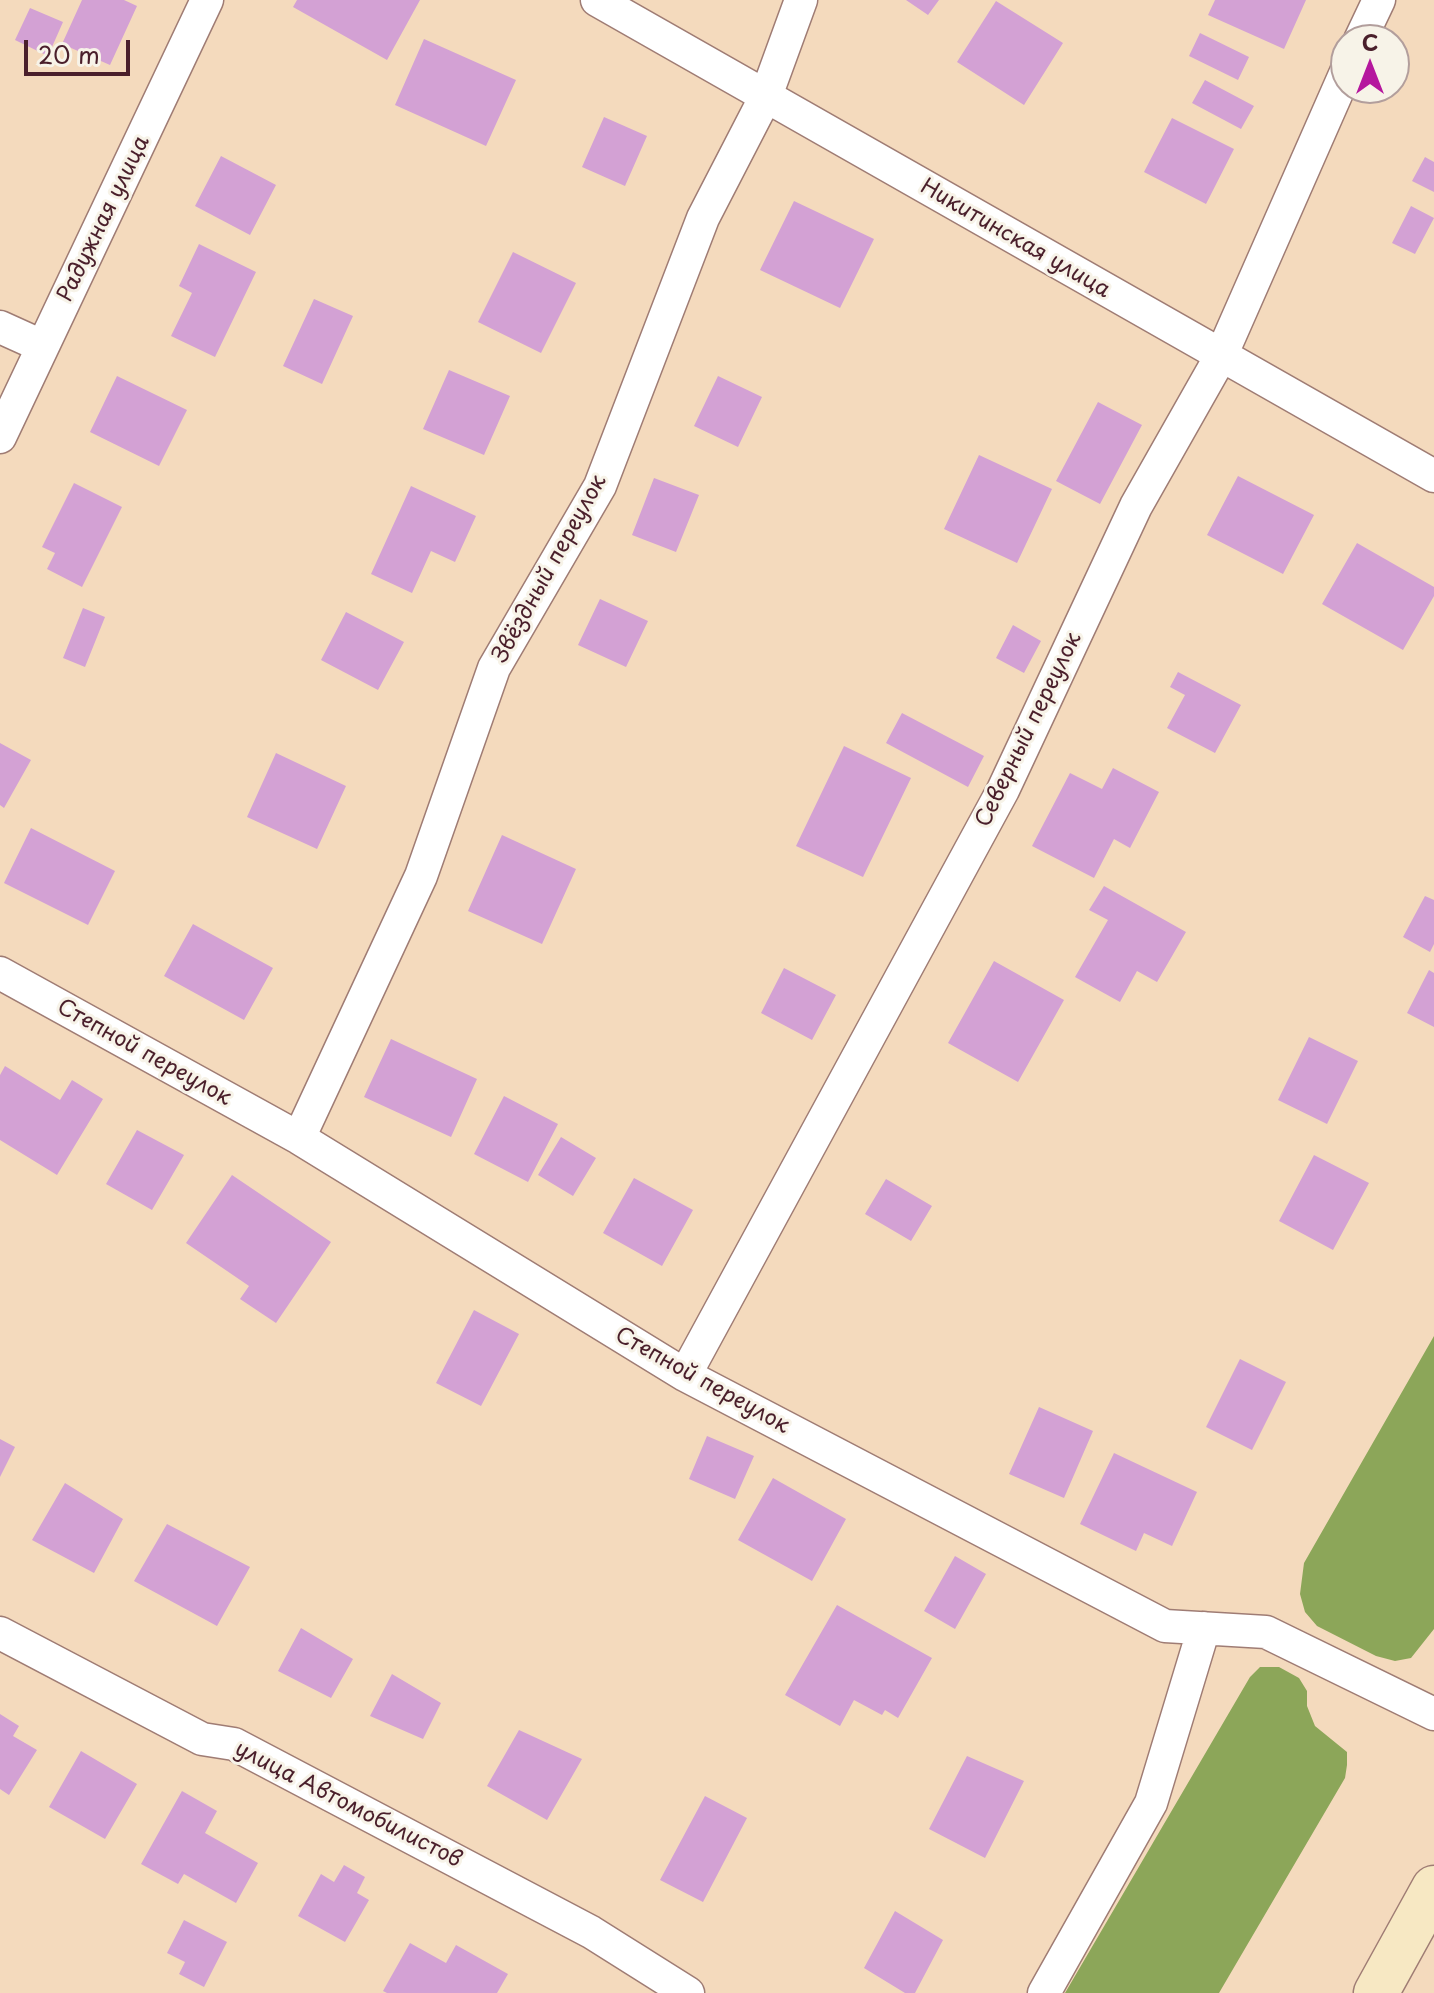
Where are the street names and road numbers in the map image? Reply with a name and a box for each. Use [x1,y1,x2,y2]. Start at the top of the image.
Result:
street label: Радужная улица [52,132,156,306]
street label: Никитинская улица [915,174,1115,304]
street label: Звёздный переулок [487,470,613,668]
street label: Северный переулок [970,628,1088,832]
street label: Степной переулок [52,994,236,1112]
street label: Степной переулок [610,1322,794,1440]
street label: улица Автомобилистов [230,1736,466,1874]

